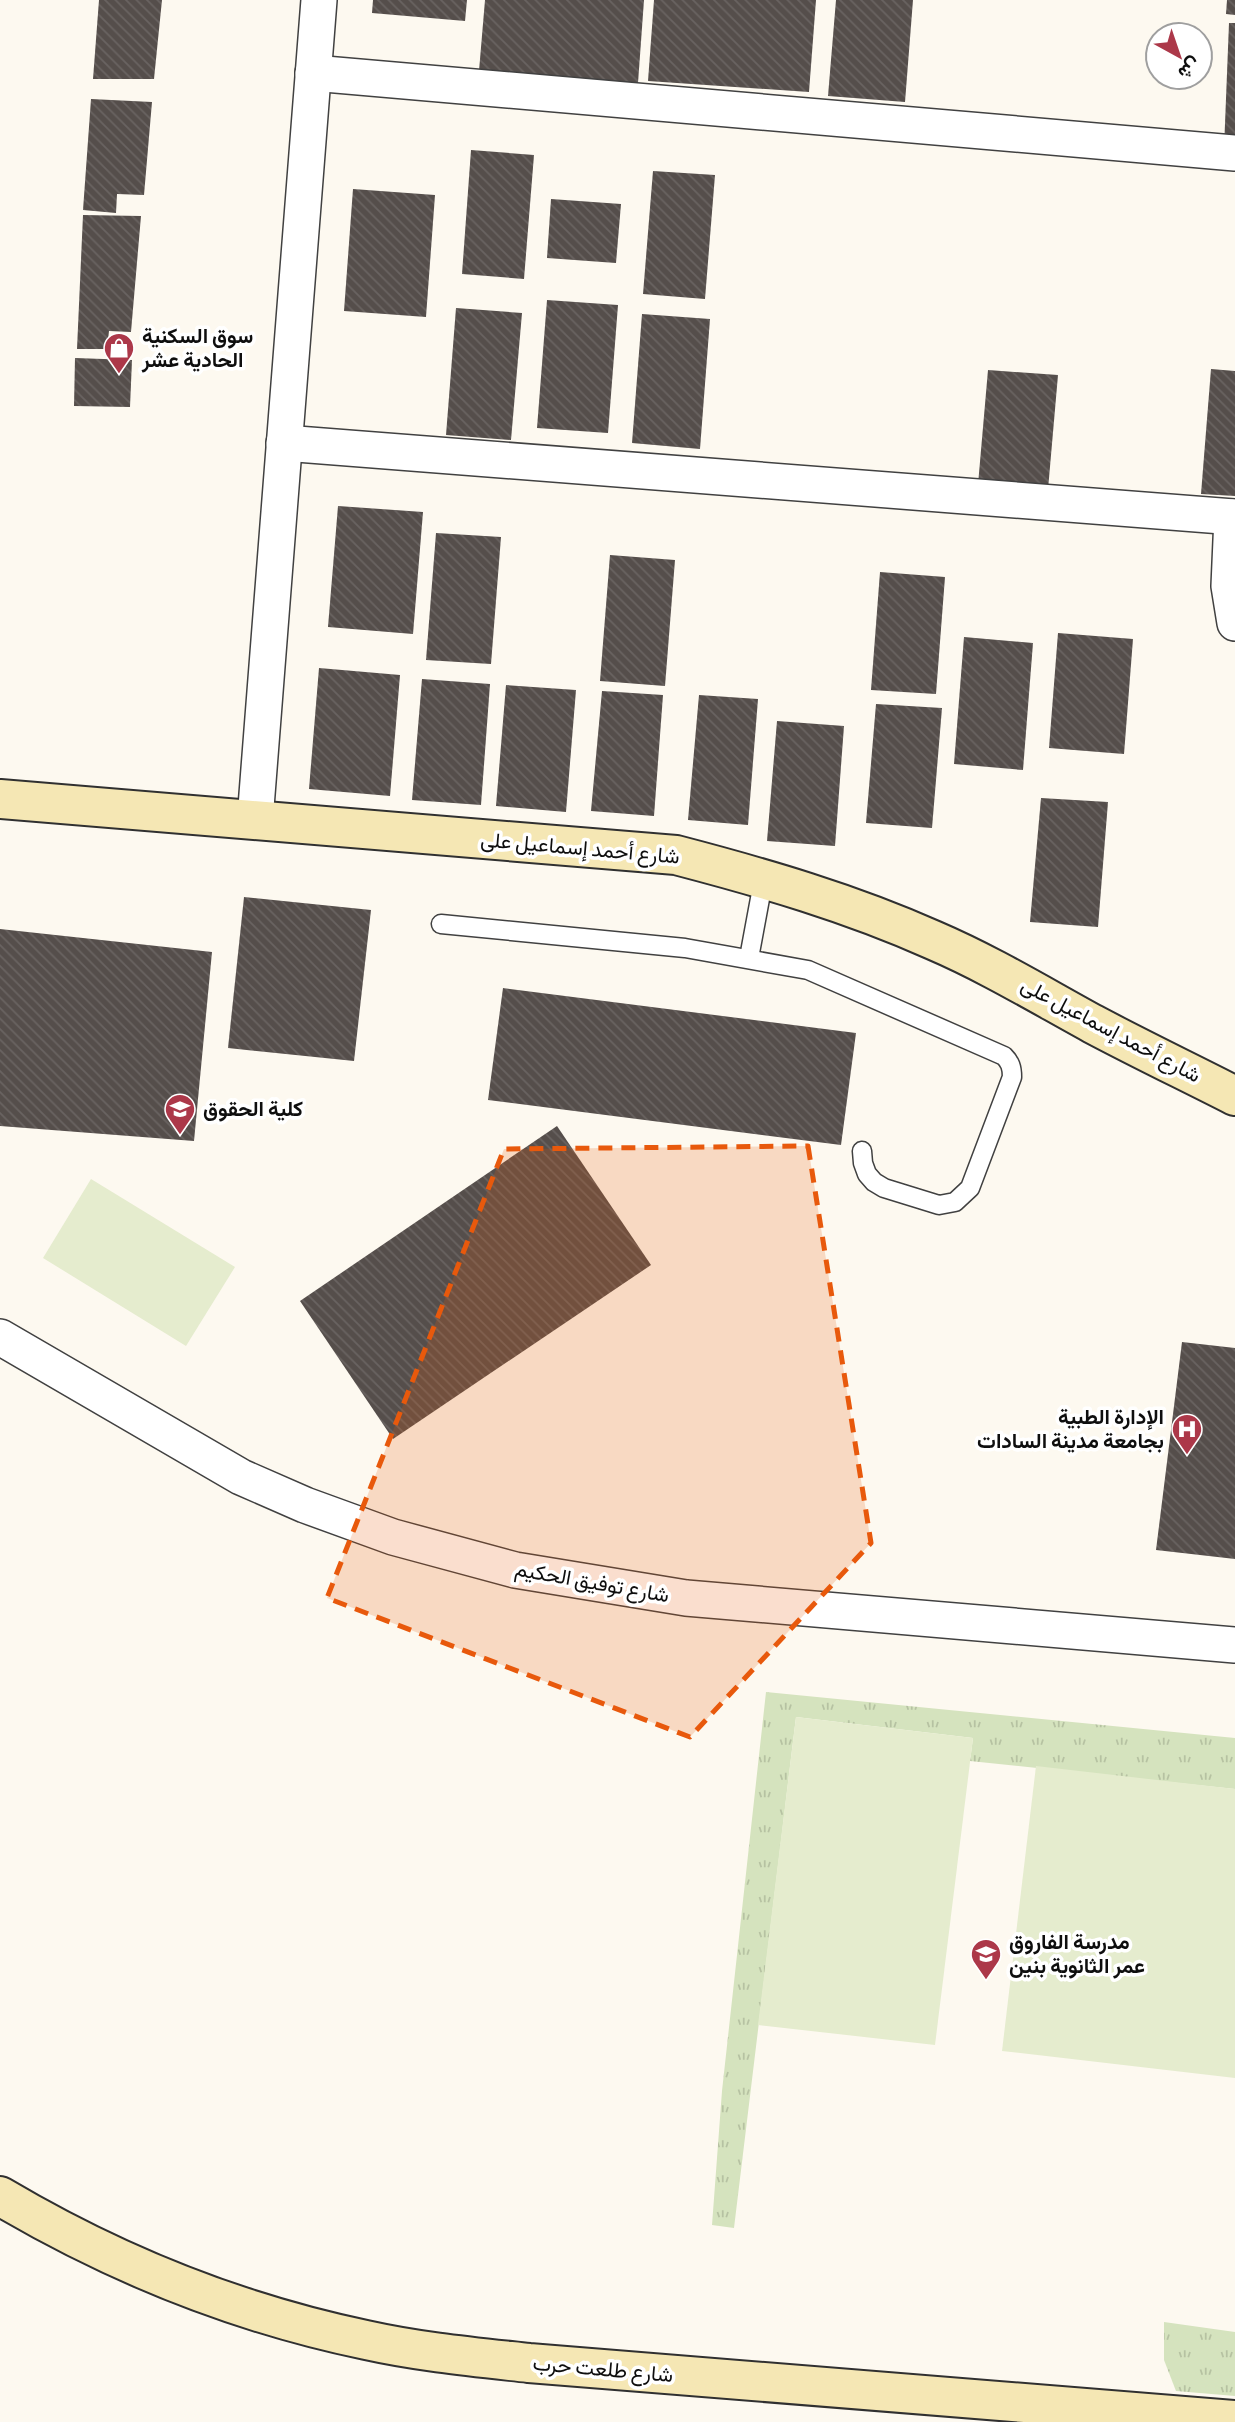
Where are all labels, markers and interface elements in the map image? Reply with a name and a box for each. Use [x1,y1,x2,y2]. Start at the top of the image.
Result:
north arrow [1144,21,1214,91]
text: ش [1173,52,1205,84]
place label: سوق السكنية الحادية عشر [141,324,253,373]
shop icon: سوق السكنية الحادية عشر [102,331,136,375]
street label: شارع أحمد إسماعيل على [479,827,681,871]
street label: شارع أحمد إسماعيل على [1016,973,1205,1089]
school or university icon: كلية الحقوق [163,1092,197,1136]
place label: كلية الحقوق [203,1097,303,1122]
place label: الإدارة الطبية بجامعة مدينة السادات [977,1405,1164,1453]
hospital icon: الإدارة الطبية بجامعة مدينة السادات [1170,1412,1204,1456]
street label: شارع توفيق الحكيم [513,1557,671,1609]
place label: مدرسة الفاروق عمر الثانوية بنين [1009,1930,1145,1979]
school or university icon: مدرسة الفاروق عمر الثانوية بنين [969,1937,1003,1981]
street label: شارع طلعت حرب [532,2351,674,2389]

